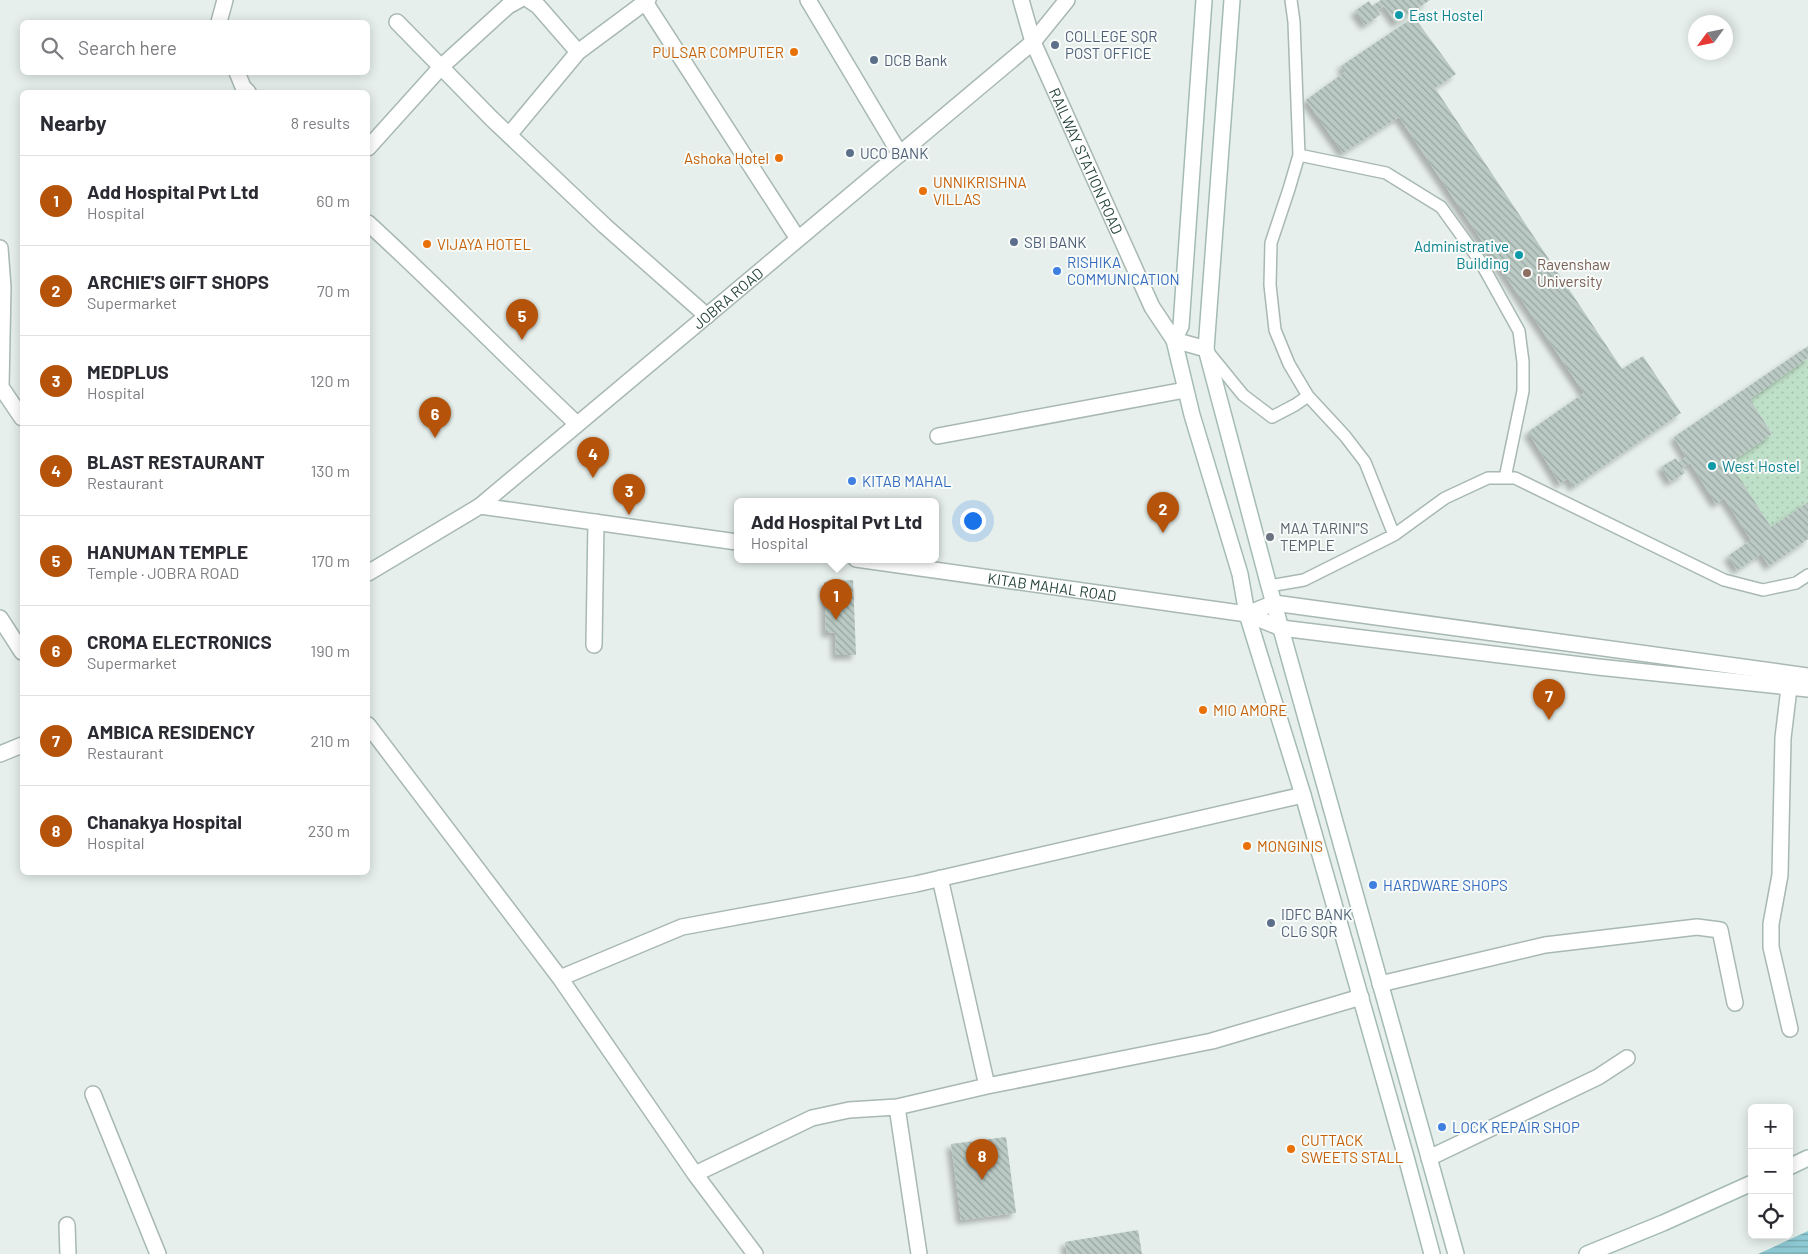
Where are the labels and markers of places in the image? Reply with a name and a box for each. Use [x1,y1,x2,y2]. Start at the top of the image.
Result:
place label: East Hostel [1409,6,1483,24]
marker: East Hostel [1393,9,1405,21]
place label: COLLEGE SQR POST OFFICE [1065,27,1157,62]
marker: COLLEGE SQR POST OFFICE [1049,39,1061,51]
place label: PULSAR COMPUTER [652,43,784,61]
marker: PULSAR COMPUTER [788,46,800,58]
place label: DCB Bank [884,51,948,69]
marker: DCB Bank [868,54,880,66]
place label: UCO BANK [860,144,928,162]
marker: UCO BANK [844,147,856,159]
place label: Ashoka Hotel [684,149,769,167]
marker: Ashoka Hotel [773,152,785,164]
place label: UNNIKRISHNA VILLAS [933,173,1027,208]
marker: UNNIKRISHNA VILLAS [917,185,929,197]
place label: SBI BANK [1024,233,1087,251]
place label: VIJAYA HOTEL [437,235,531,253]
marker: SBI BANK [1008,236,1020,248]
place label: Administrative Building [1414,237,1509,272]
marker: VIJAYA HOTEL [421,238,433,250]
marker: Administrative Building [1513,249,1525,261]
place label: RISHIKA COMMUNICATION [1067,253,1180,288]
place label: Ravenshaw University [1537,255,1611,290]
marker: RISHIKA COMMUNICATION [1051,265,1063,277]
marker: Ravenshaw University [1521,267,1533,279]
pin: 5 [506,299,538,340]
pin: 6 [419,397,451,438]
pin: 4 [577,437,609,478]
place label: West Hostel [1722,457,1800,475]
marker: West Hostel [1706,460,1718,472]
place label: KITAB MAHAL [862,472,952,490]
pin: 3 [613,474,645,515]
marker: KITAB MAHAL [846,475,858,487]
pin: 2 [1147,492,1179,533]
place label: MAA TARINI"S TEMPLE [1280,519,1369,554]
marker: MAA TARINI"S TEMPLE [1264,531,1276,543]
pin: 1 [820,579,852,620]
pin: 7 [1533,679,1565,720]
place label: MIO AMORE [1213,701,1287,719]
marker: MIO AMORE [1197,704,1209,716]
place label: MONGINIS [1257,837,1323,855]
marker: MONGINIS [1241,840,1253,852]
place label: HARDWARE SHOPS [1383,876,1508,894]
marker: HARDWARE SHOPS [1367,879,1379,891]
place label: IDFC BANK CLG SQR [1281,905,1352,940]
marker: IDFC BANK CLG SQR [1265,917,1277,929]
place label: LOCK REPAIR SHOP [1452,1118,1580,1136]
marker: LOCK REPAIR SHOP [1436,1121,1448,1133]
place label: CUTTACK SWEETS STALL [1301,1131,1403,1166]
pin: 8 [966,1139,998,1180]
marker: CUTTACK SWEETS STALL [1285,1143,1297,1155]

